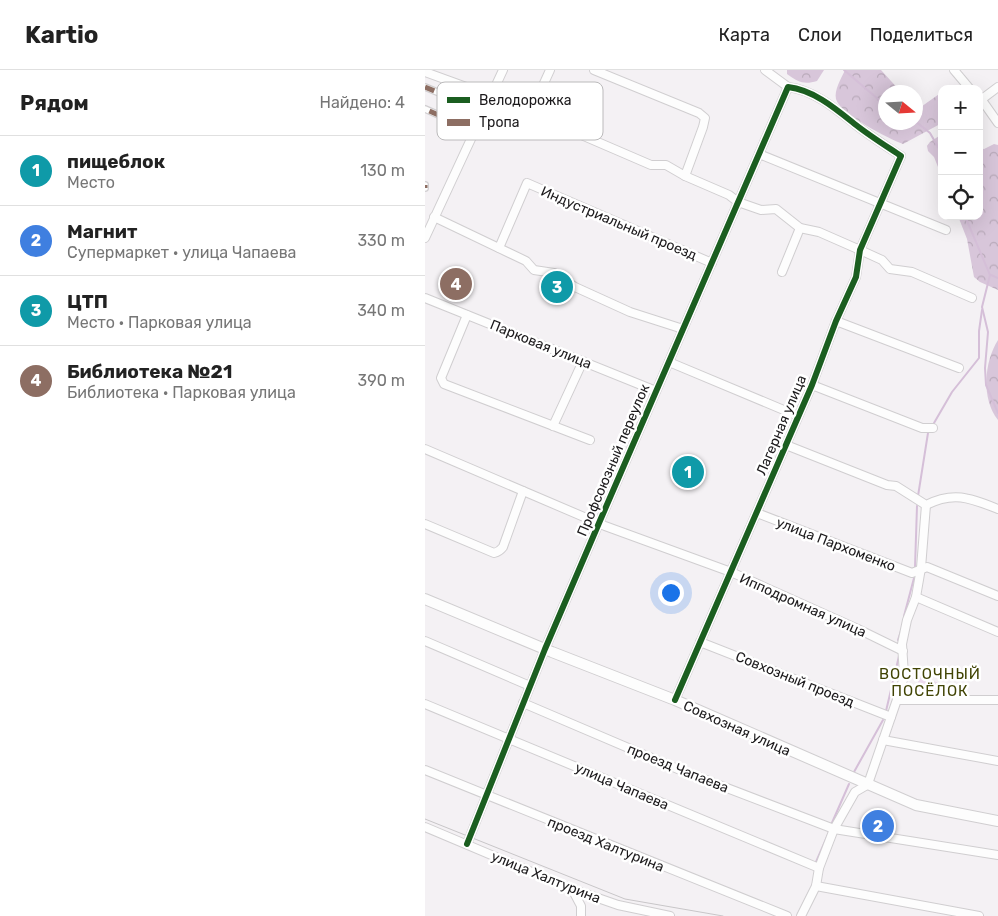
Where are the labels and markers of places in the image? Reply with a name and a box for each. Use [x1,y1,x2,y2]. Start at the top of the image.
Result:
pin: 4 [440,265,472,303]
pin: 3 [541,268,573,306]
pin: 1 [672,453,704,491]
pin: 2 [862,807,894,845]

